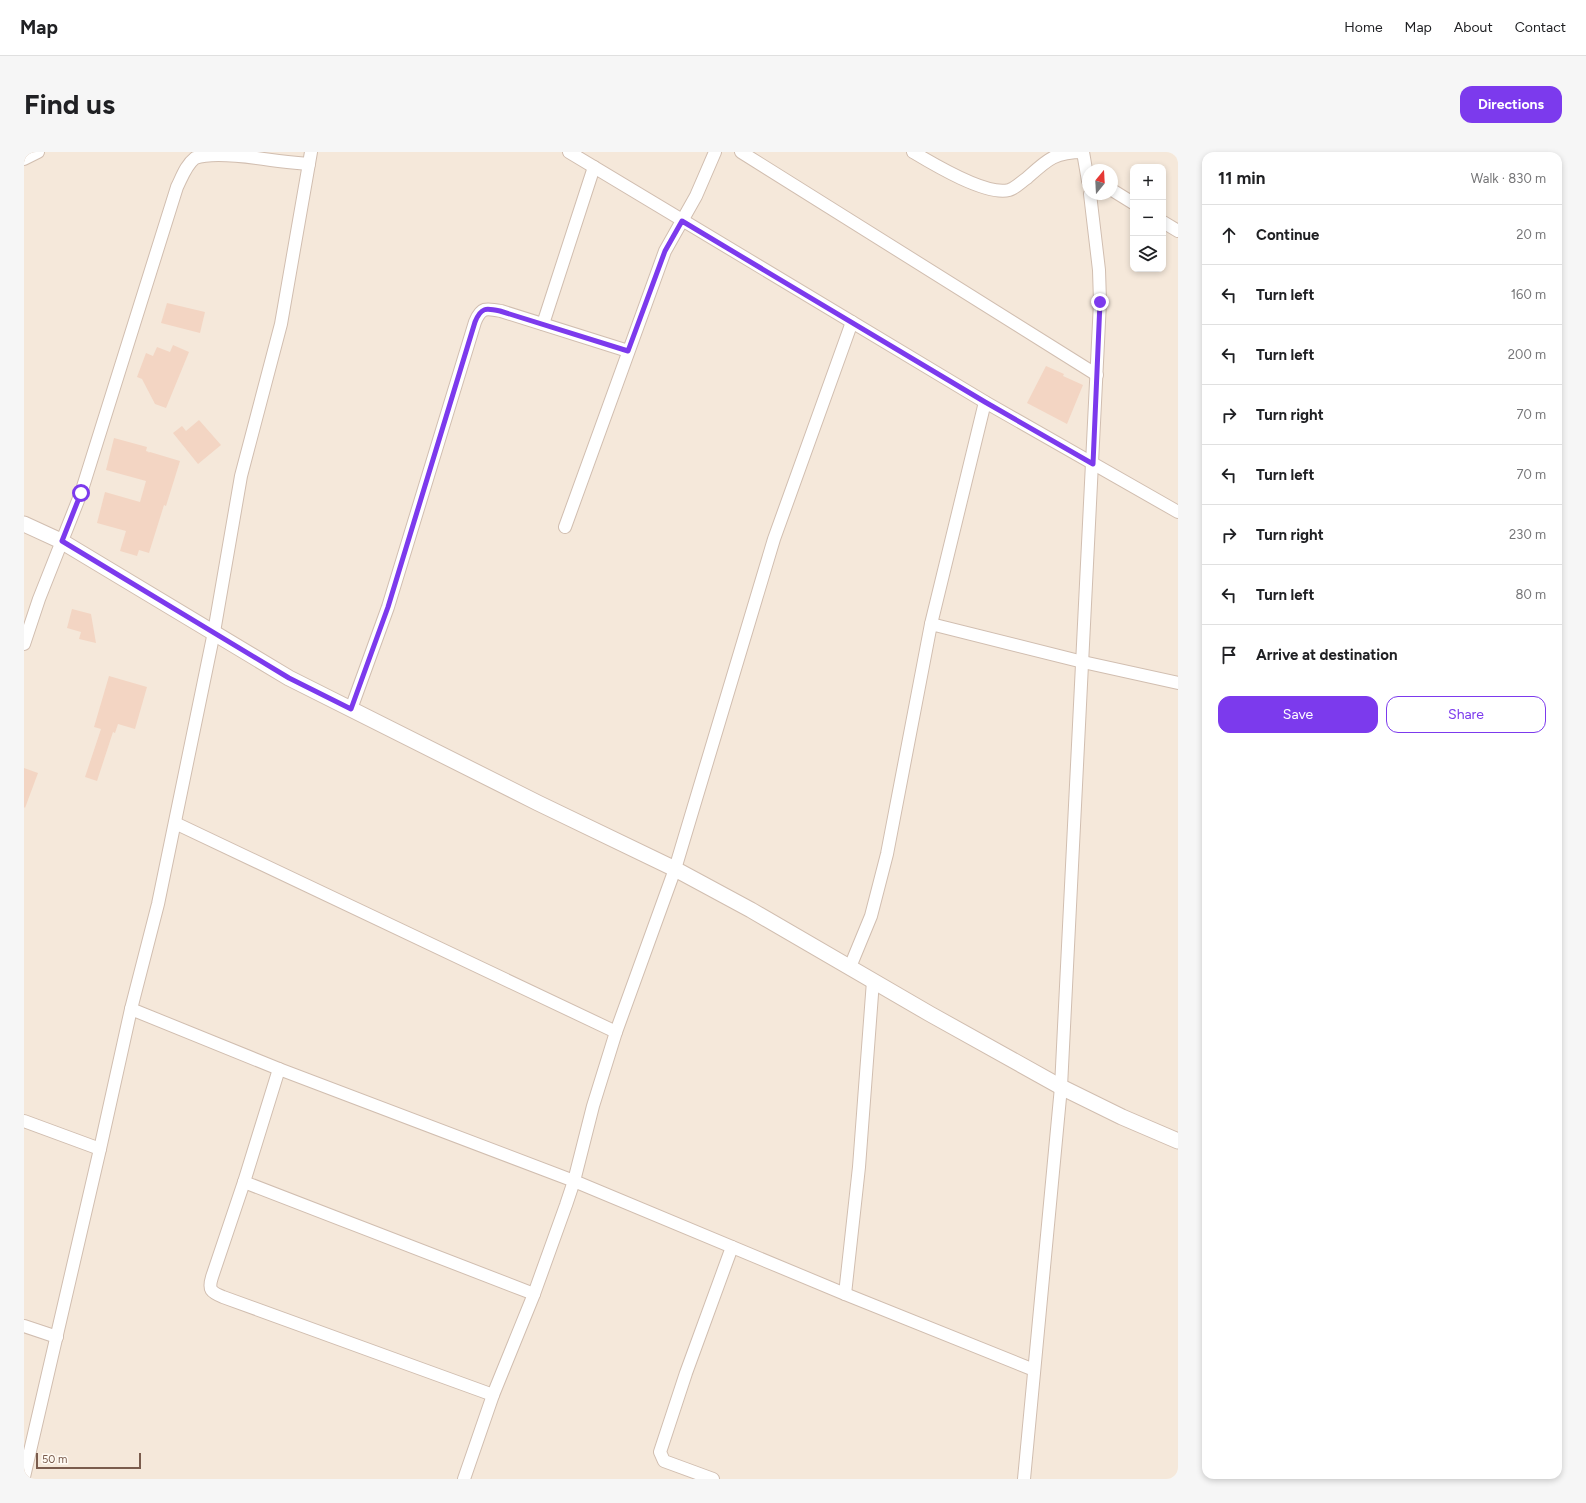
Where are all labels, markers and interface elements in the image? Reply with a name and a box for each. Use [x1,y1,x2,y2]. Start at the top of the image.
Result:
text: Map [20,16,58,39]
text: Home [1344,19,1383,36]
text: Map [1405,19,1432,36]
text: About [1454,19,1493,36]
text: Contact [1515,19,1566,36]
button: Directions [1460,86,1562,123]
text: Find us [24,87,115,121]
north arrow [1082,164,1118,200]
map controls [1130,164,1166,272]
button: + [1130,164,1166,200]
text: 11 min [1218,168,1265,188]
text: Walk · 830 m [1471,171,1546,186]
button: − [1130,200,1166,236]
icon: ahead [1218,224,1240,246]
text: Continue [1256,226,1319,244]
text: 20 m [1516,227,1546,242]
button: layers [1130,236,1166,272]
icon: left [1218,284,1240,306]
text: Turn left [1256,286,1314,304]
text: 160 m [1511,287,1546,302]
route end [1091,293,1109,311]
icon: left [1218,344,1240,366]
text: Turn left [1256,346,1314,364]
text: 200 m [1508,347,1546,362]
icon: right [1218,404,1240,426]
text: Turn right [1256,406,1324,424]
text: 70 m [1516,407,1546,422]
icon: left [1218,464,1240,486]
text: Turn left [1256,466,1314,484]
text: 70 m [1516,467,1546,482]
route start [72,484,90,502]
icon: right [1218,524,1240,546]
text: Turn right [1256,526,1324,544]
text: 230 m [1509,527,1546,542]
icon: left [1218,584,1240,606]
text: Turn left [1256,586,1314,604]
text: 80 m [1515,587,1546,602]
icon: arrive [1218,644,1240,666]
text: Arrive at destination [1256,646,1397,664]
button: Save [1218,696,1378,733]
button: Share [1386,696,1546,733]
scale bar [36,1451,141,1470]
text: 50 m [42,1453,67,1466]

